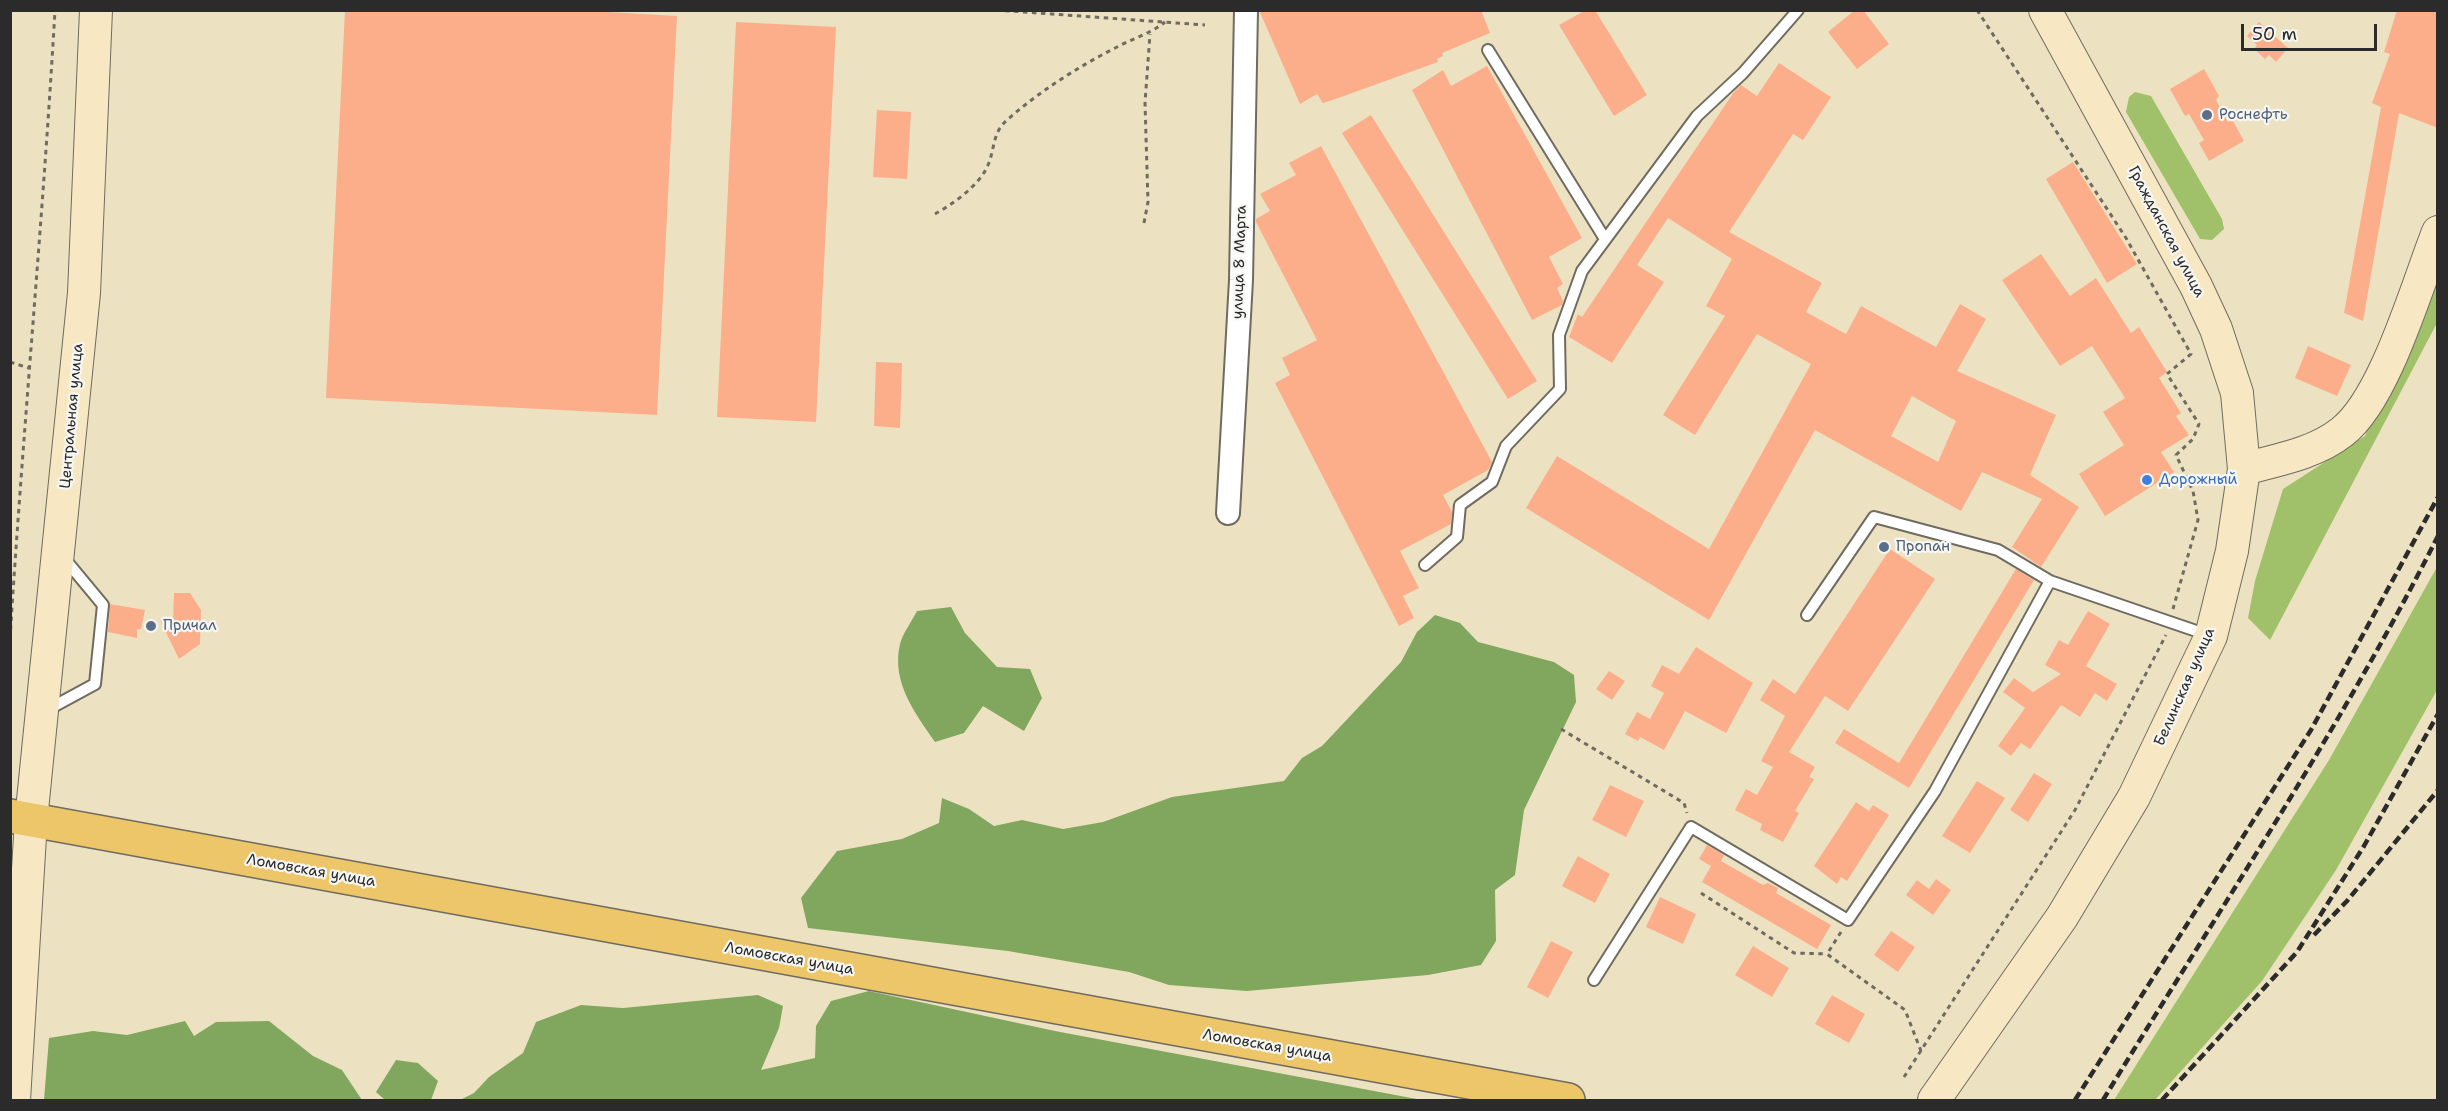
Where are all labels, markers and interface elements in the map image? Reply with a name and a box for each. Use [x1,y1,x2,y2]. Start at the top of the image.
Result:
scale bar [2244,12,2380,50]
text: 50 m [2252,22,2297,46]
place label: Роснефть [2219,106,2288,124]
marker: Роснефть [2200,108,2214,122]
street label: Гражданская улица [2124,163,2208,301]
street label: улица 8 Марта [1229,205,1251,319]
street label: Центральная улица [57,343,87,489]
place label: Дорожный [2159,471,2237,489]
marker: Дорожный [2140,473,2154,487]
place label: Пропан [1896,538,1950,556]
marker: Пропан [1877,540,1891,554]
place label: Причал [163,617,217,635]
marker: Причал [144,619,158,633]
street label: Белинская улица [2151,625,2219,749]
street label: Ломовская улица [245,851,377,891]
street label: Ломовская улица [723,939,855,979]
street label: Ломовская улица [1201,1026,1333,1066]

